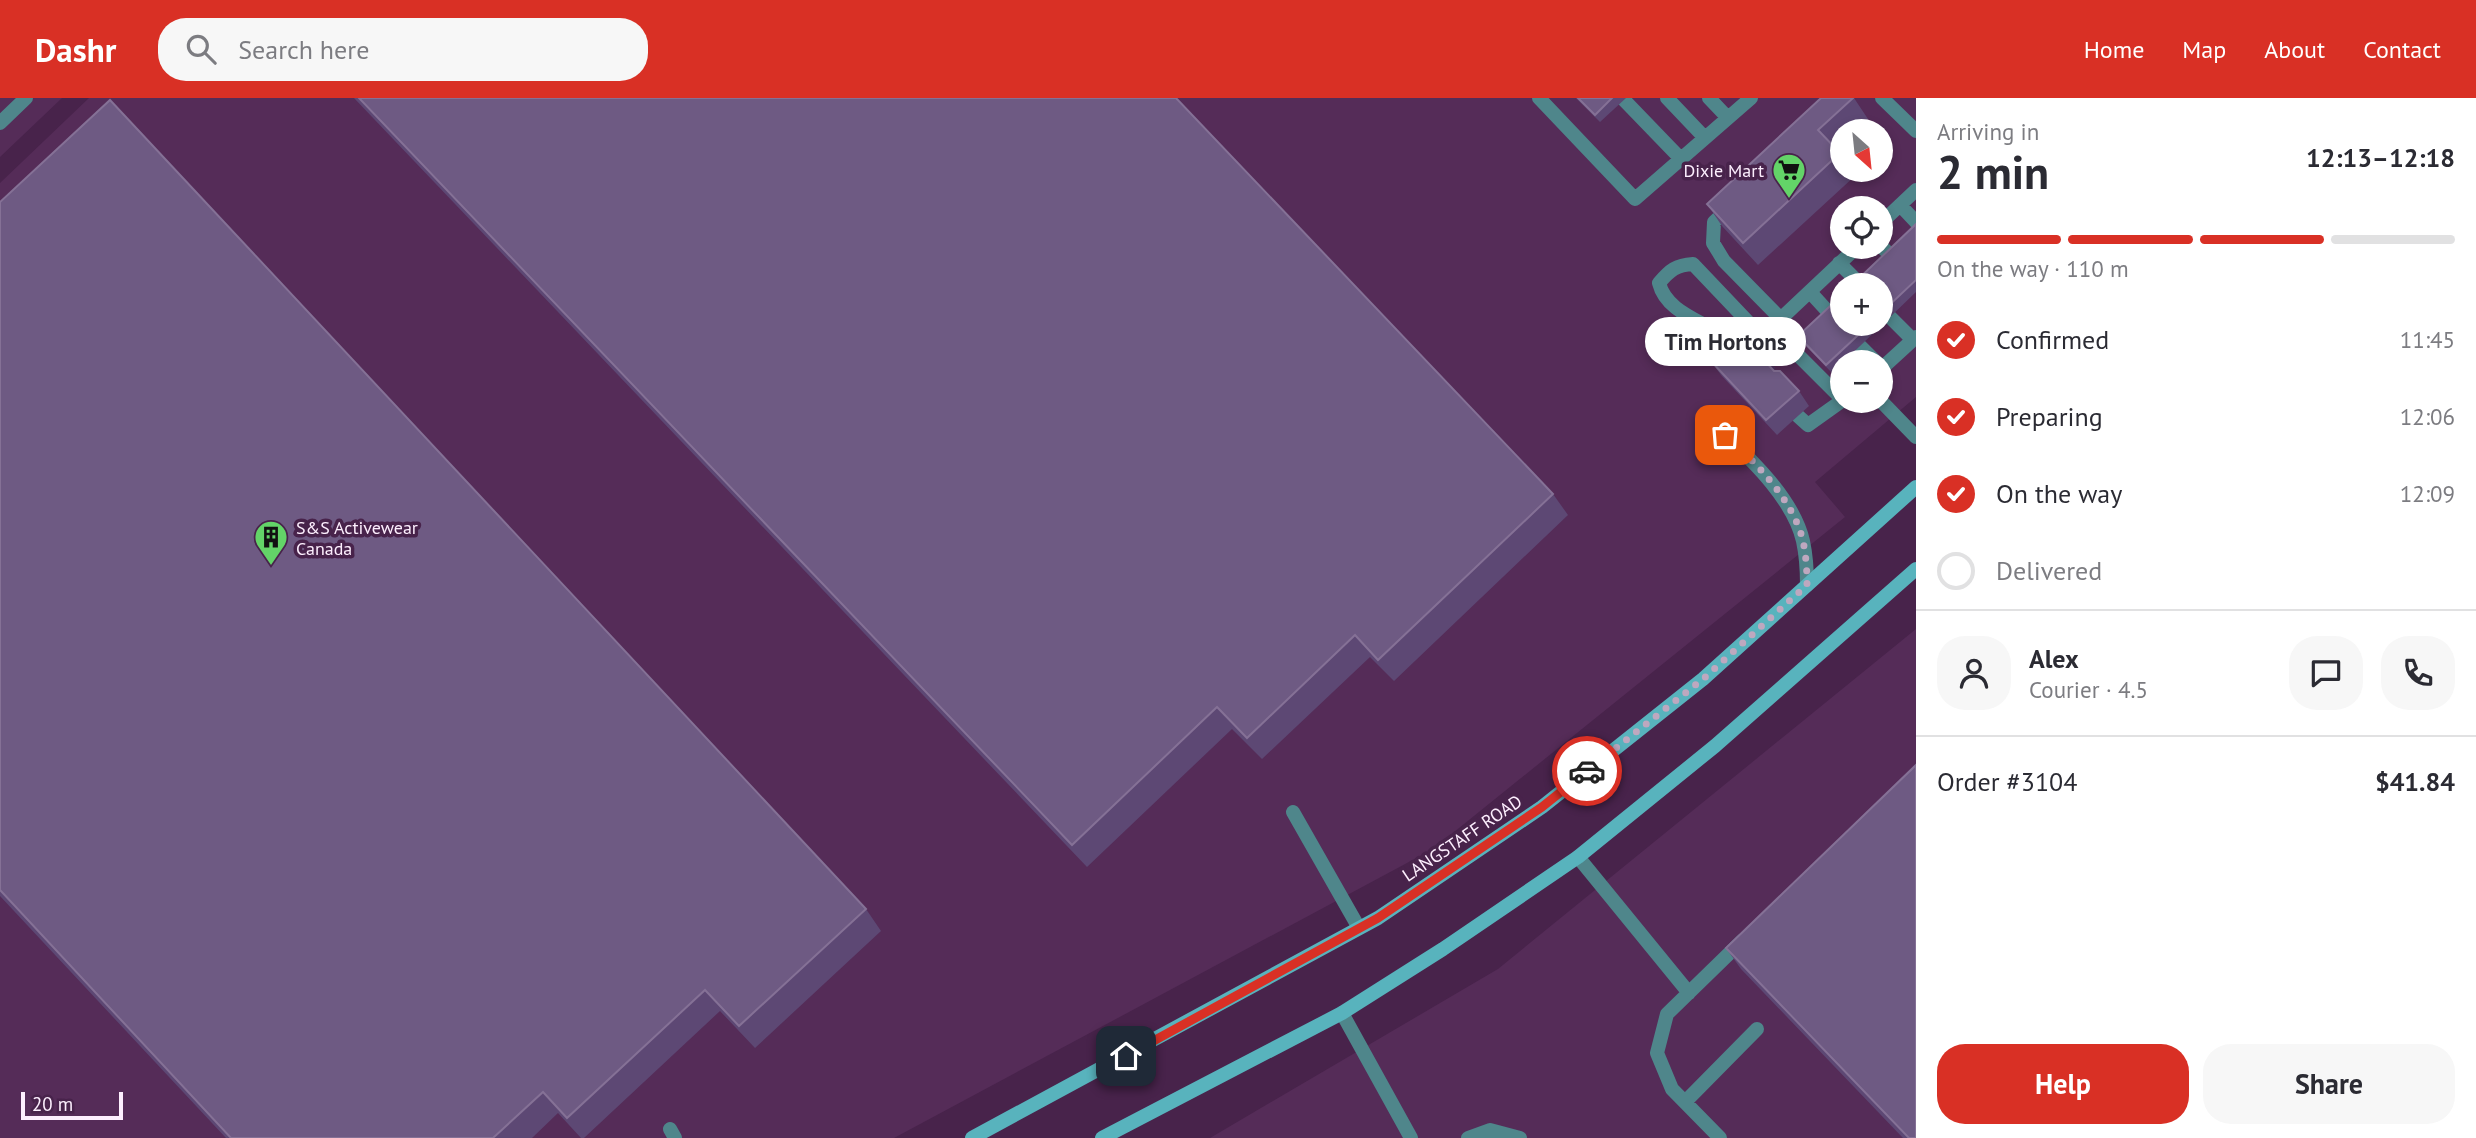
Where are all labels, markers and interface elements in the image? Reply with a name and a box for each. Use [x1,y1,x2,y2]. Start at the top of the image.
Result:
search box [158,18,648,81]
text: Dashr [35,28,116,71]
icon: search [182,30,220,68]
text: Search here [238,33,369,66]
text: Home [2084,34,2144,65]
text: Map [2182,34,2226,65]
text: About [2264,34,2325,65]
text: Contact [2363,34,2441,65]
text: Arriving in [1937,117,2039,146]
north arrow [1830,119,1894,182]
map controls [1830,119,1893,413]
text: 12:13–12:18 [2306,141,2455,174]
text: 2 min [1937,142,2049,202]
supermarket icon: Dixie Mart [1770,151,1808,200]
place label: Dixie Mart [1683,159,1764,182]
button: locate [1830,196,1893,259]
text: On the way · 110 m [1937,254,2129,283]
button: + [1830,273,1893,336]
callout: Tim Hortons [1644,316,1806,365]
icon: check [1937,321,1975,359]
text: Confirmed [1996,323,2109,356]
text: 11:45 [2400,325,2455,354]
text: Tim Hortons [1664,327,1787,356]
button: − [1830,350,1893,413]
icon: check [1937,398,1975,436]
text: Preparing [1996,400,2103,433]
text: 12:06 [2400,402,2455,431]
pin [1695,405,1755,465]
icon: bag [1706,416,1744,454]
icon: check [1937,475,1975,513]
text: On the way [1996,477,2122,510]
text: 12:09 [2400,479,2455,508]
place label: S&S Activewear Canada [296,516,418,560]
building icon: S&S Activewear Canada [252,518,290,567]
text: Delivered [1996,554,2102,587]
button: person [1937,636,2011,710]
button: chat [2289,636,2363,710]
button: phone [2381,636,2455,710]
text: Alex [2029,642,2079,675]
text: Courier · 4.5 [2029,675,2148,704]
courier [1552,736,1622,806]
icon: car [1568,752,1606,790]
text: Order #3104 [1937,765,2077,798]
text: $41.84 [2375,765,2455,798]
street label: LANGSTAFF ROAD [1398,789,1526,887]
pin [1096,1026,1156,1086]
icon: home [1107,1037,1145,1075]
button: Help [1937,1044,2189,1124]
button: Share [2203,1044,2455,1124]
scale bar [21,1089,122,1121]
text: 20 m [32,1092,73,1116]

